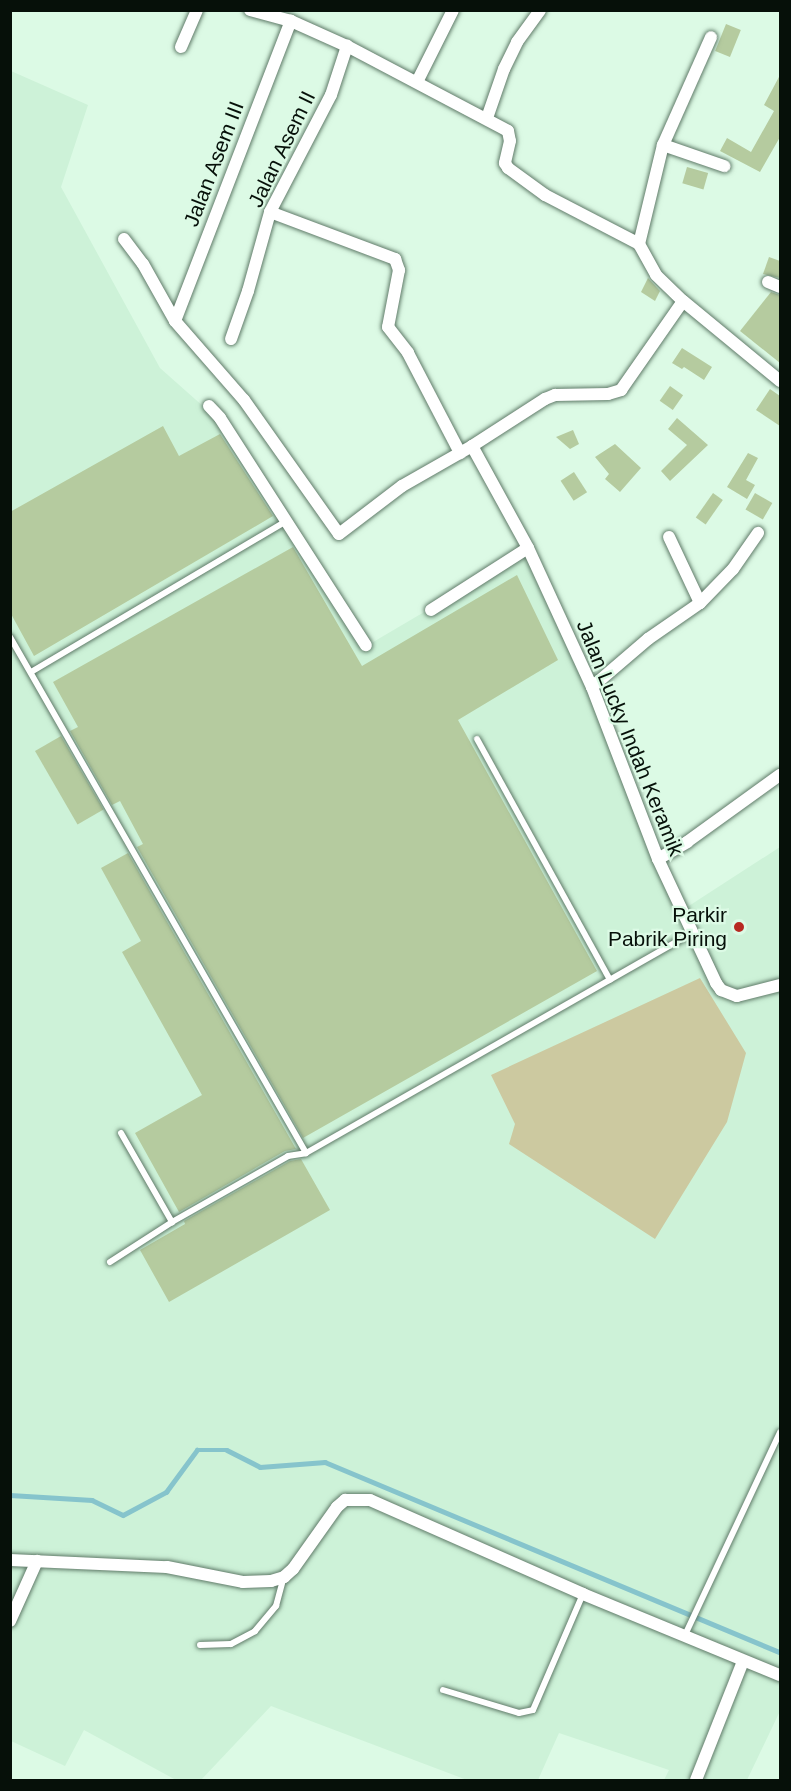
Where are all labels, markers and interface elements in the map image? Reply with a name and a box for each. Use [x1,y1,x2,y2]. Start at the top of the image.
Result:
street label: Jalan Asem II [243,86,321,212]
street label: Jalan Asem III [178,97,250,231]
street label: Jalan Lucky Indah Keramik [571,616,689,860]
place label: Parkir Pabrik Piring [608,902,727,952]
marker: Parkir Pabrik Piring [732,920,746,934]

